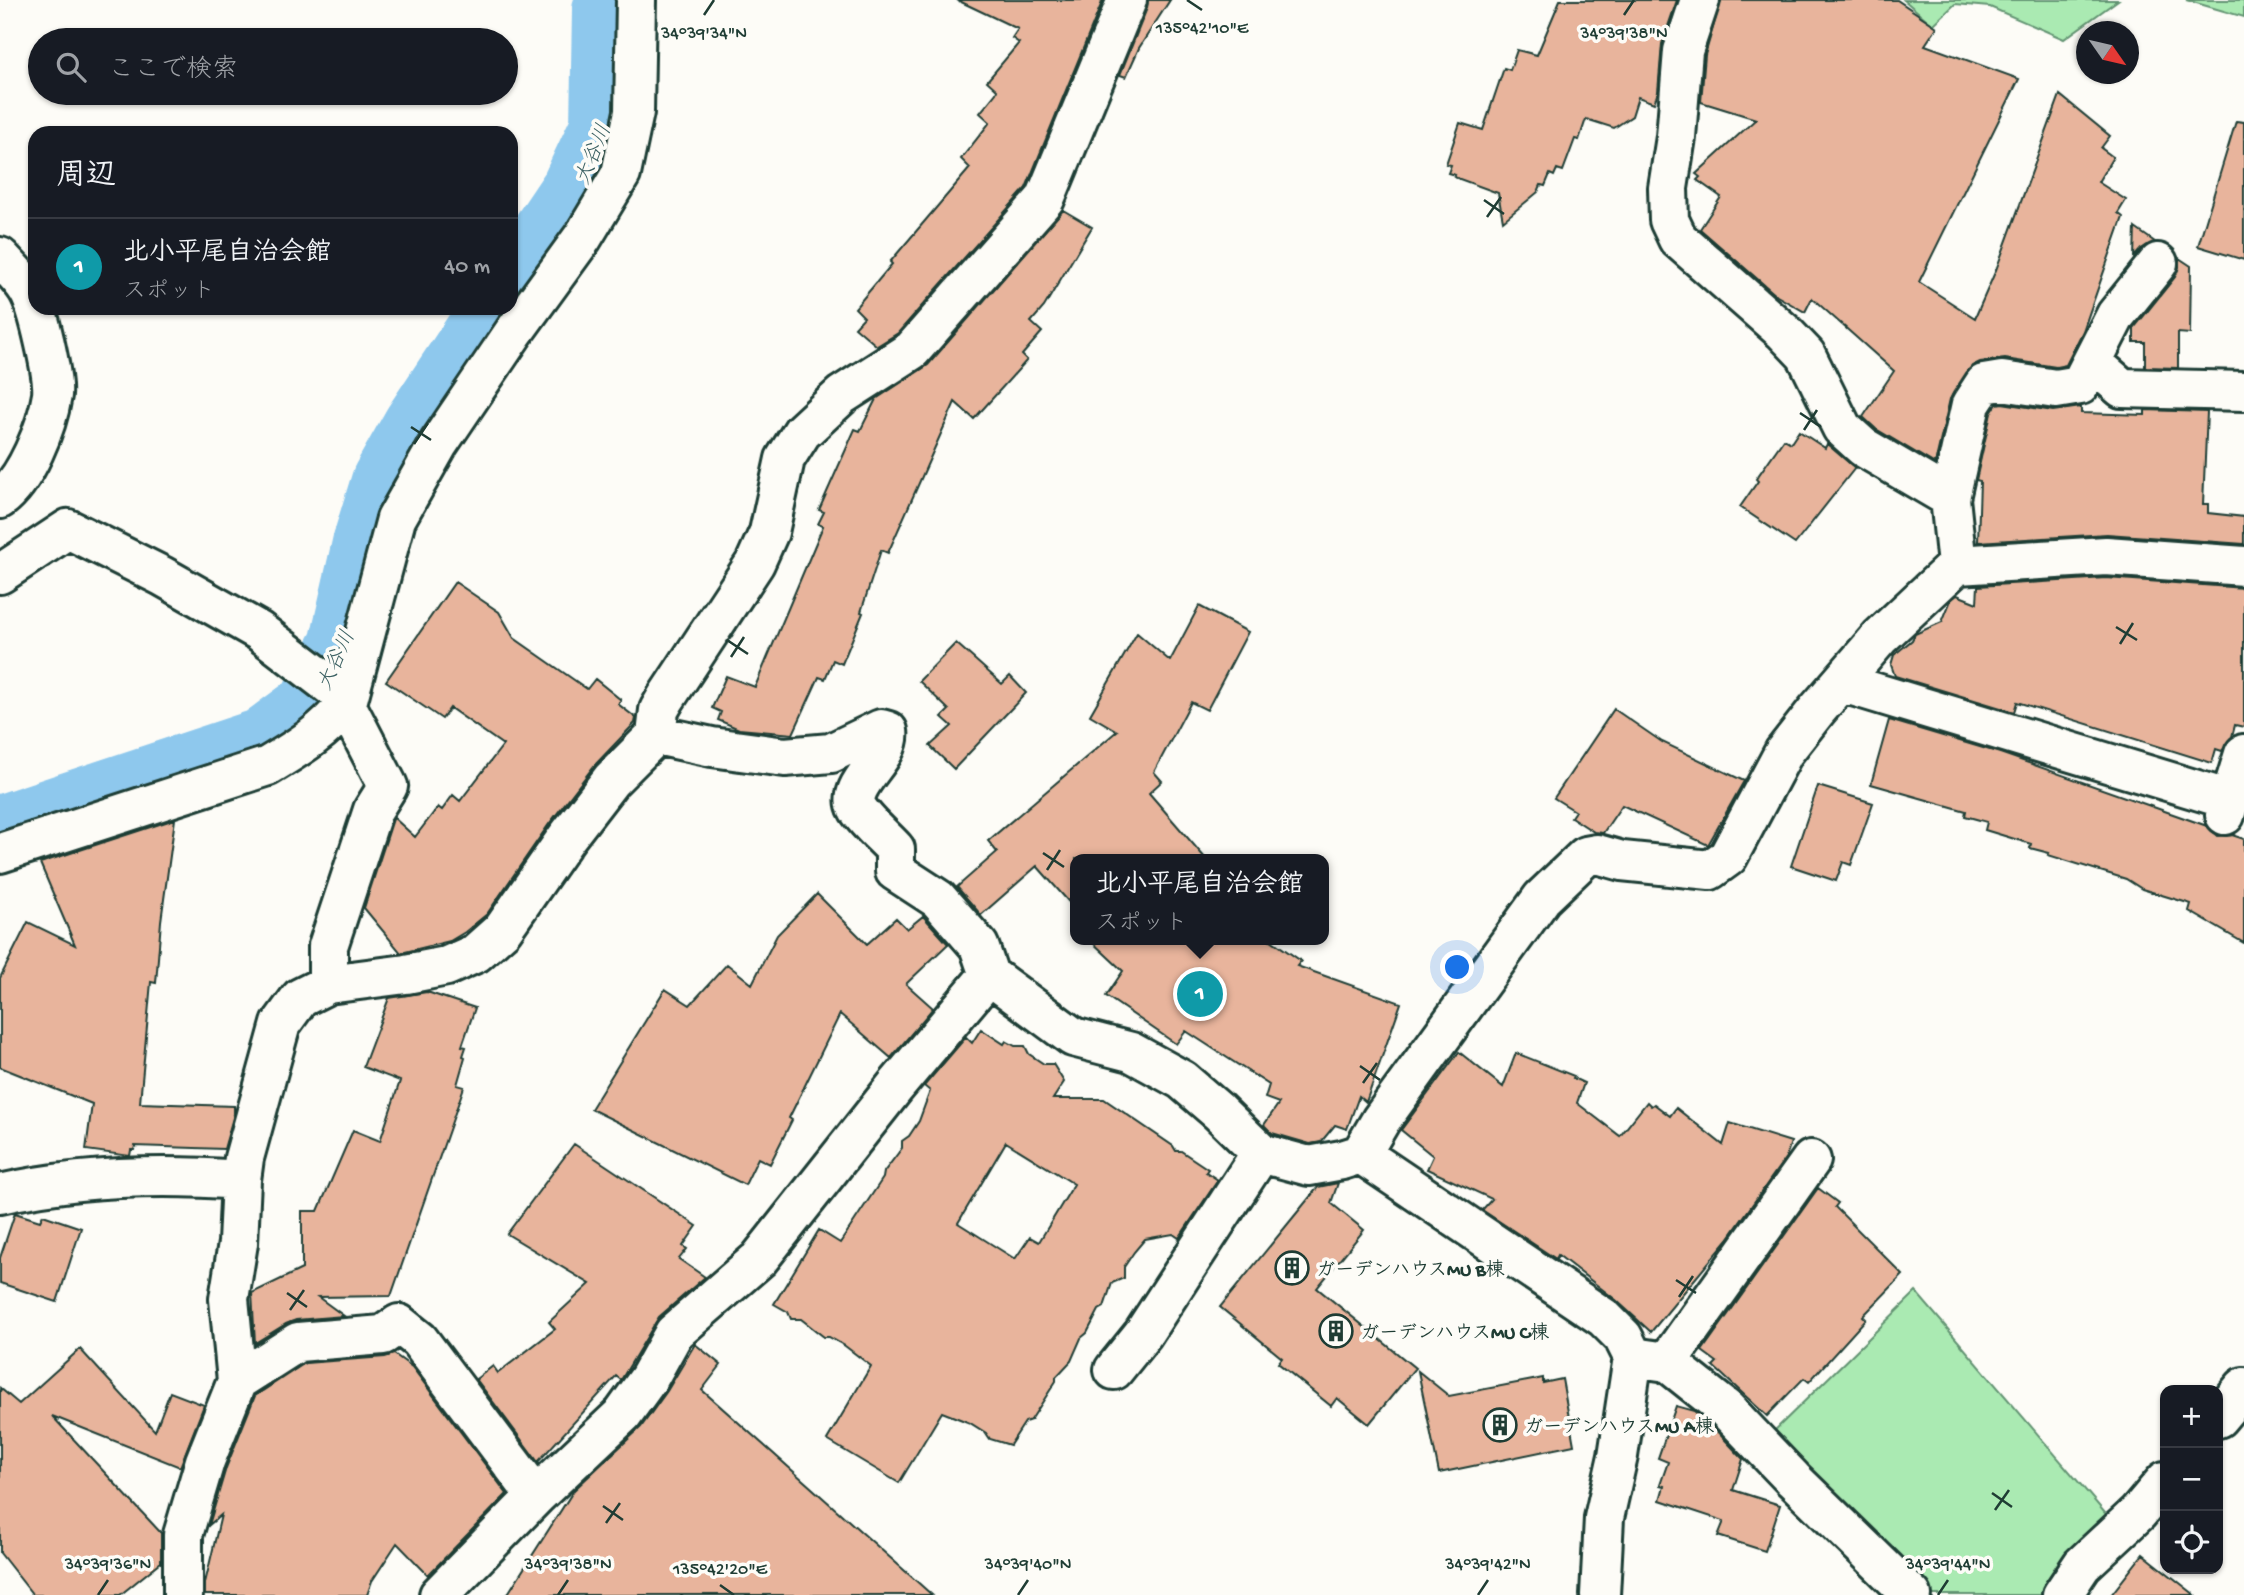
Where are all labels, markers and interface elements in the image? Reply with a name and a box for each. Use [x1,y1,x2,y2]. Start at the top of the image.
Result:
text: 135°42'10"E [1155,19,1249,40]
north arrow [2076,21,2139,84]
text: 34°39'34"N [660,24,747,45]
text: 34°39'38"N [1579,24,1668,45]
search box [28,28,518,105]
icon: search [52,48,90,86]
text: ここで検索 [108,56,238,87]
water label: 大谷川 [571,121,619,189]
text: 周辺 [56,160,116,195]
text: 北小平尾自治会館 [123,239,331,270]
text: 1 [74,254,84,281]
text: 40 m [444,254,490,281]
text: スポット [123,279,215,306]
water label: 大谷川 [313,627,362,695]
popup [1070,854,1329,945]
text: 北小平尾自治会館 [1095,871,1304,902]
text: スポット [1095,911,1187,938]
your location [1440,950,1474,984]
pin: 1 [1177,968,1223,1020]
building icon: ガーデンハウスMU B棟 [1273,1249,1311,1287]
place label: ガーデンハウスMU B棟 [1316,1259,1504,1283]
building icon: ガーデンハウスMU C棟 [1317,1312,1355,1350]
place label: ガーデンハウスMU C棟 [1360,1322,1549,1346]
map controls [2160,1385,2223,1574]
button: + [2160,1385,2223,1448]
building icon: ガーデンハウスMU A棟 [1481,1406,1519,1444]
place label: ガーデンハウスMU A棟 [1524,1416,1714,1440]
button: − [2160,1448,2223,1511]
button: locate [2160,1511,2223,1574]
text: 34°39'36"N [64,1555,151,1576]
text: 34°39'38"N [523,1555,612,1576]
text: 34°39'40"N [984,1555,1071,1576]
text: 34°39'42"N [1444,1555,1531,1576]
text: 34°39'44"N [1904,1555,1991,1576]
text: 135°42'20"E [672,1560,768,1581]

